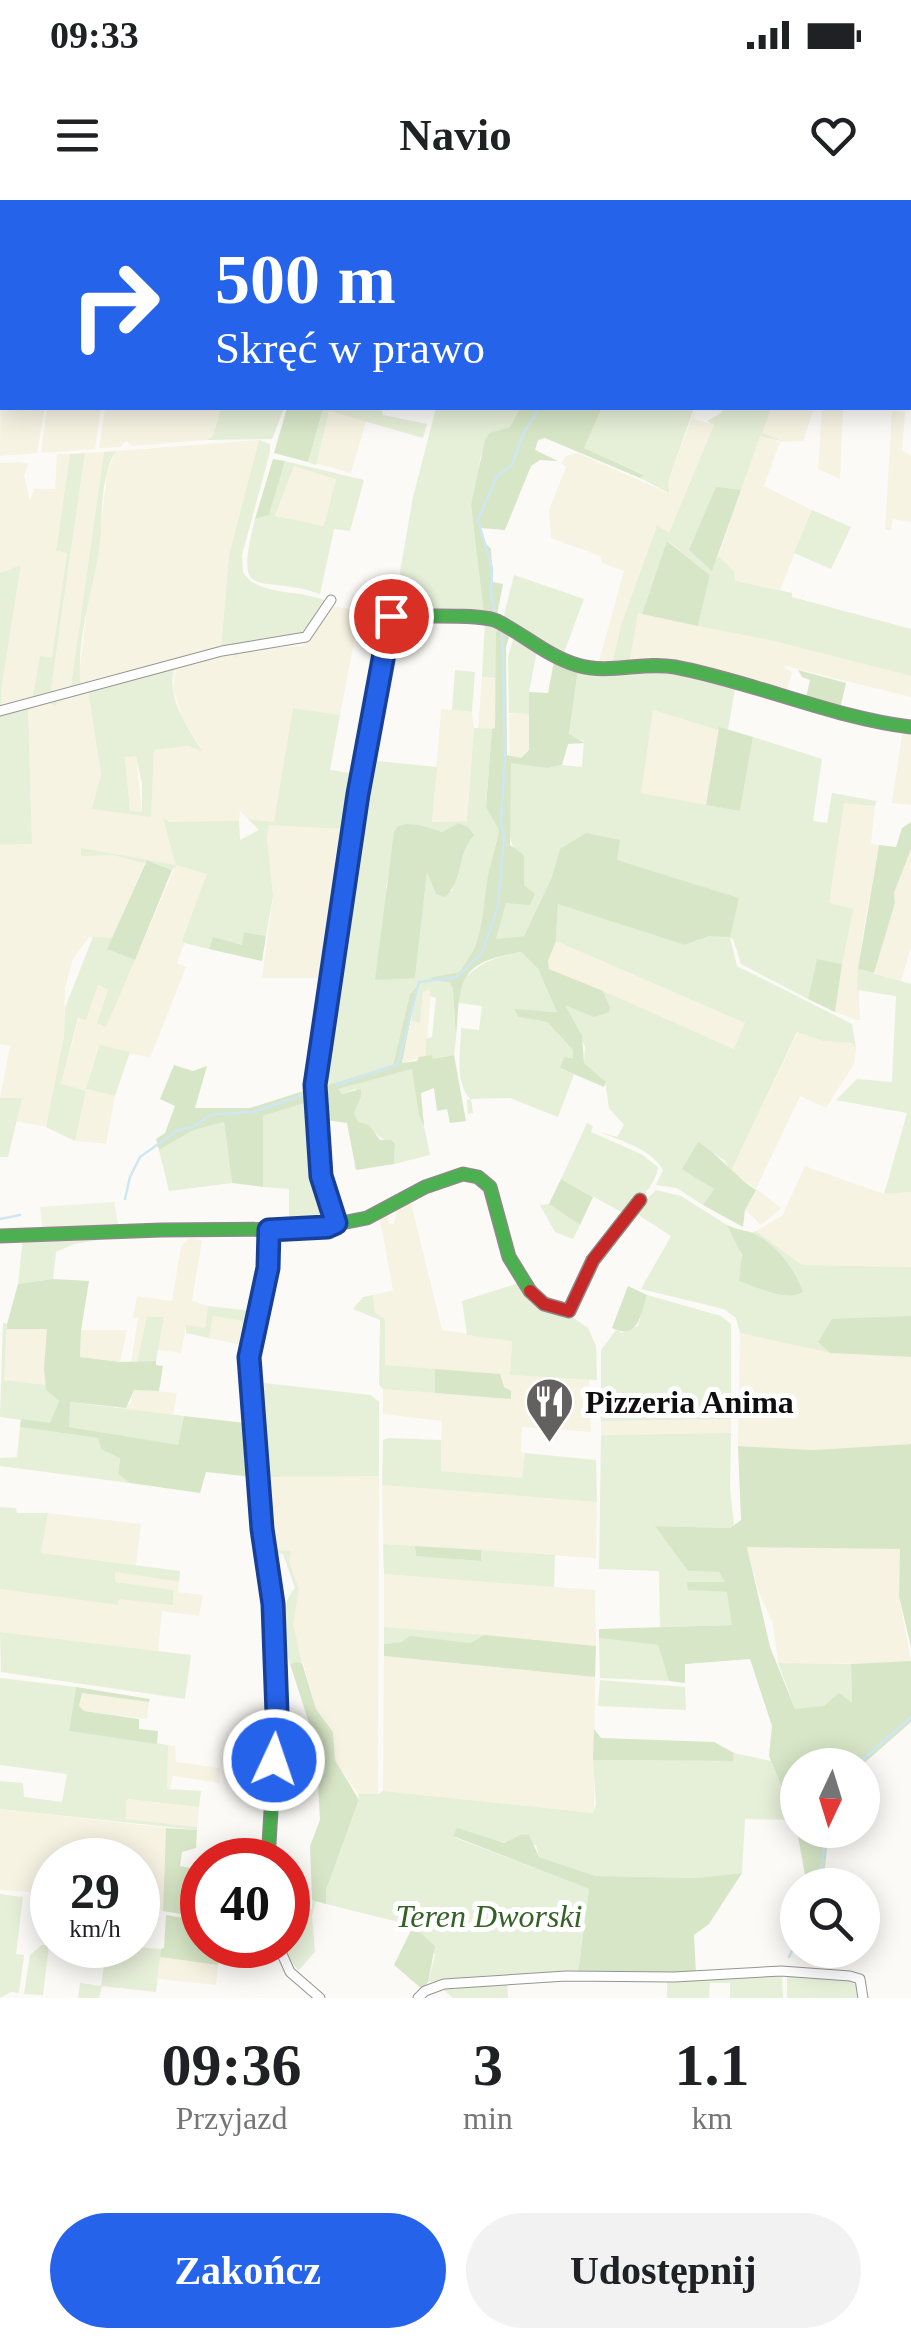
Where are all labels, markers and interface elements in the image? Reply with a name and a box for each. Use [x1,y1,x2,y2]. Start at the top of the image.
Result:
text: 09:33 [50,14,139,56]
icon: menu [50,108,105,163]
icon: heart [806,108,861,163]
text: Navio [399,110,512,160]
icon: right [50,240,180,370]
text: 500 m [215,241,396,318]
text: Skręć w prawo [215,323,485,373]
pin [349,574,434,659]
icon: arrive [364,589,419,644]
restaurant icon: Pizzeria Anima [524,1376,576,1444]
place label: Pizzeria Anima [585,1384,794,1420]
position arrow [222,1708,326,1812]
north arrow [780,1748,880,1848]
map controls [780,1748,880,1968]
speed limit sign: 40 [180,1838,310,1968]
text: 29 [70,1863,120,1919]
button: search [780,1868,880,1968]
park label: Teren Dworski [396,1898,582,1934]
text: km/h [69,1915,121,1942]
text: 09:36 [162,2032,302,2098]
text: 3 [473,2032,503,2098]
text: 1.1 [674,2032,749,2098]
text: Przyjazd [176,2100,288,2136]
text: min [463,2100,513,2136]
text: km [691,2100,732,2136]
button: Zakończ [50,2213,446,2328]
button: Udostępnij [466,2213,861,2328]

